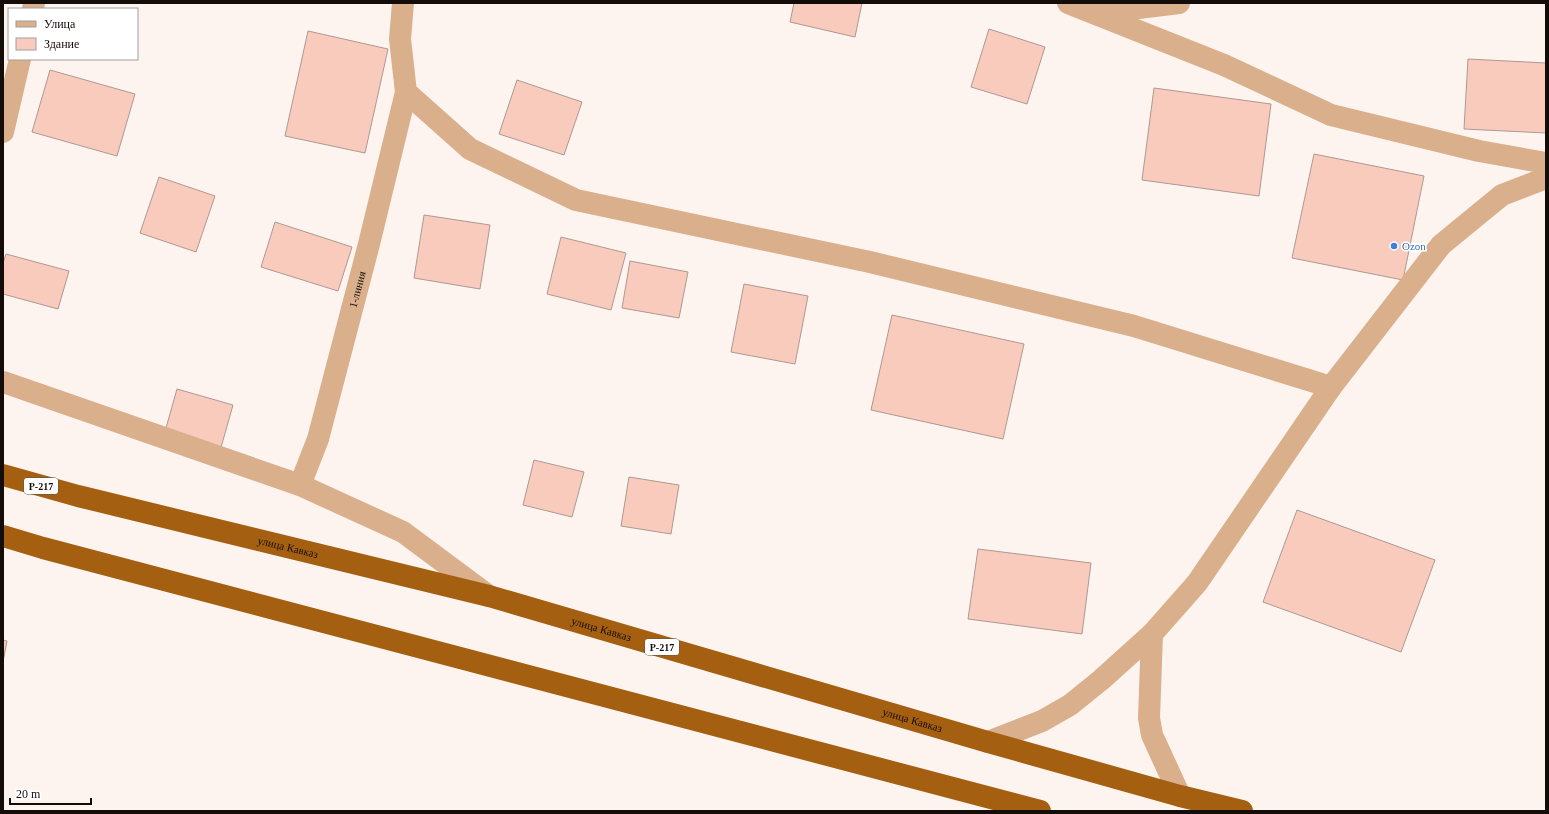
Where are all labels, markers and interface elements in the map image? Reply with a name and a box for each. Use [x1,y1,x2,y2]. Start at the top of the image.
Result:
legend [8,8,138,60]
text: Улица [44,17,76,31]
text: Здание [44,37,79,51]
place label: Ozon [1402,240,1426,252]
marker: Ozon [1389,241,1399,251]
street label: 1-линия [347,270,368,309]
road number: Р-217 [24,478,58,494]
street label: улица Кавказ [257,534,319,560]
street label: улица Кавказ [570,614,633,643]
road number: Р-217 [645,639,679,655]
street label: улица Кавказ [881,705,944,734]
scale bar [10,780,91,806]
text: 20 m [16,787,41,801]

